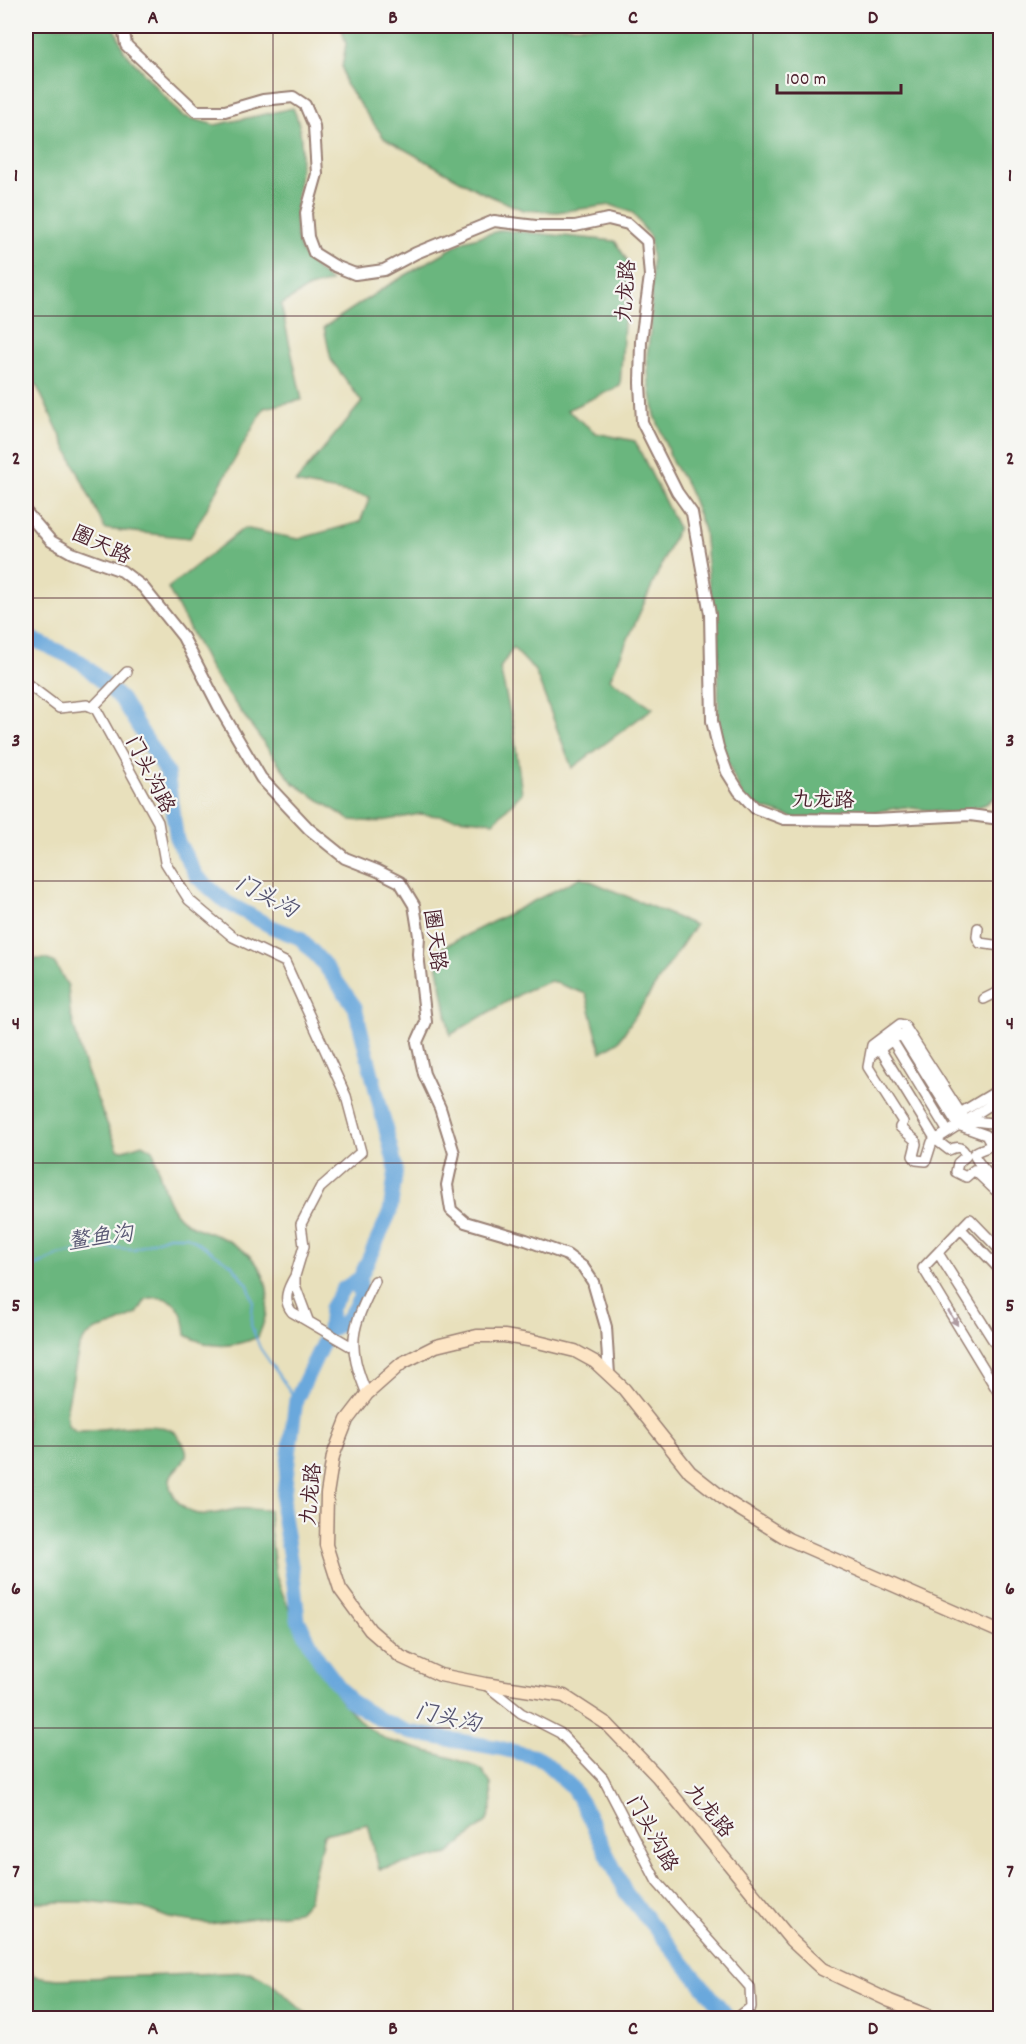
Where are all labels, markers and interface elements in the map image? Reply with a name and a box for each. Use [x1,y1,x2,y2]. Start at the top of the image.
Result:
text: A [148,5,159,33]
text: B [388,5,398,33]
text: C [628,5,638,33]
text: D [868,5,879,33]
scale bar [777,57,902,95]
text: 100 m [786,68,826,93]
text: 1 [14,163,18,191]
text: 1 [1008,163,1012,191]
street label: 九龙路 [611,259,645,324]
text: 2 [12,446,20,474]
text: 2 [1006,446,1014,474]
street label: 圈天路 [66,520,136,574]
text: 3 [12,728,20,756]
text: 3 [1006,728,1014,756]
street label: 门头沟路 [116,731,181,820]
street label: 九龙路 [791,786,855,818]
water label: 门头沟 [229,869,304,928]
street label: 圈天路 [414,907,452,973]
text: 4 [12,1011,20,1039]
text: 4 [1006,1011,1014,1039]
water label: 鳌鱼沟 [66,1219,137,1259]
text: 5 [11,1293,21,1321]
text: 5 [1005,1293,1015,1321]
one-way arrow [948,1310,959,1326]
street label: 九龙路 [295,1462,331,1527]
text: 6 [11,1576,21,1604]
text: 6 [1005,1576,1015,1604]
water label: 门头沟 [412,1697,485,1742]
street label: 九龙路 [676,1778,739,1846]
street label: 门头沟路 [617,1790,684,1878]
text: 7 [12,1859,20,1887]
text: 7 [1006,1859,1014,1887]
text: A [148,2016,159,2044]
text: B [388,2016,398,2044]
text: C [628,2016,638,2044]
text: D [868,2016,879,2044]

